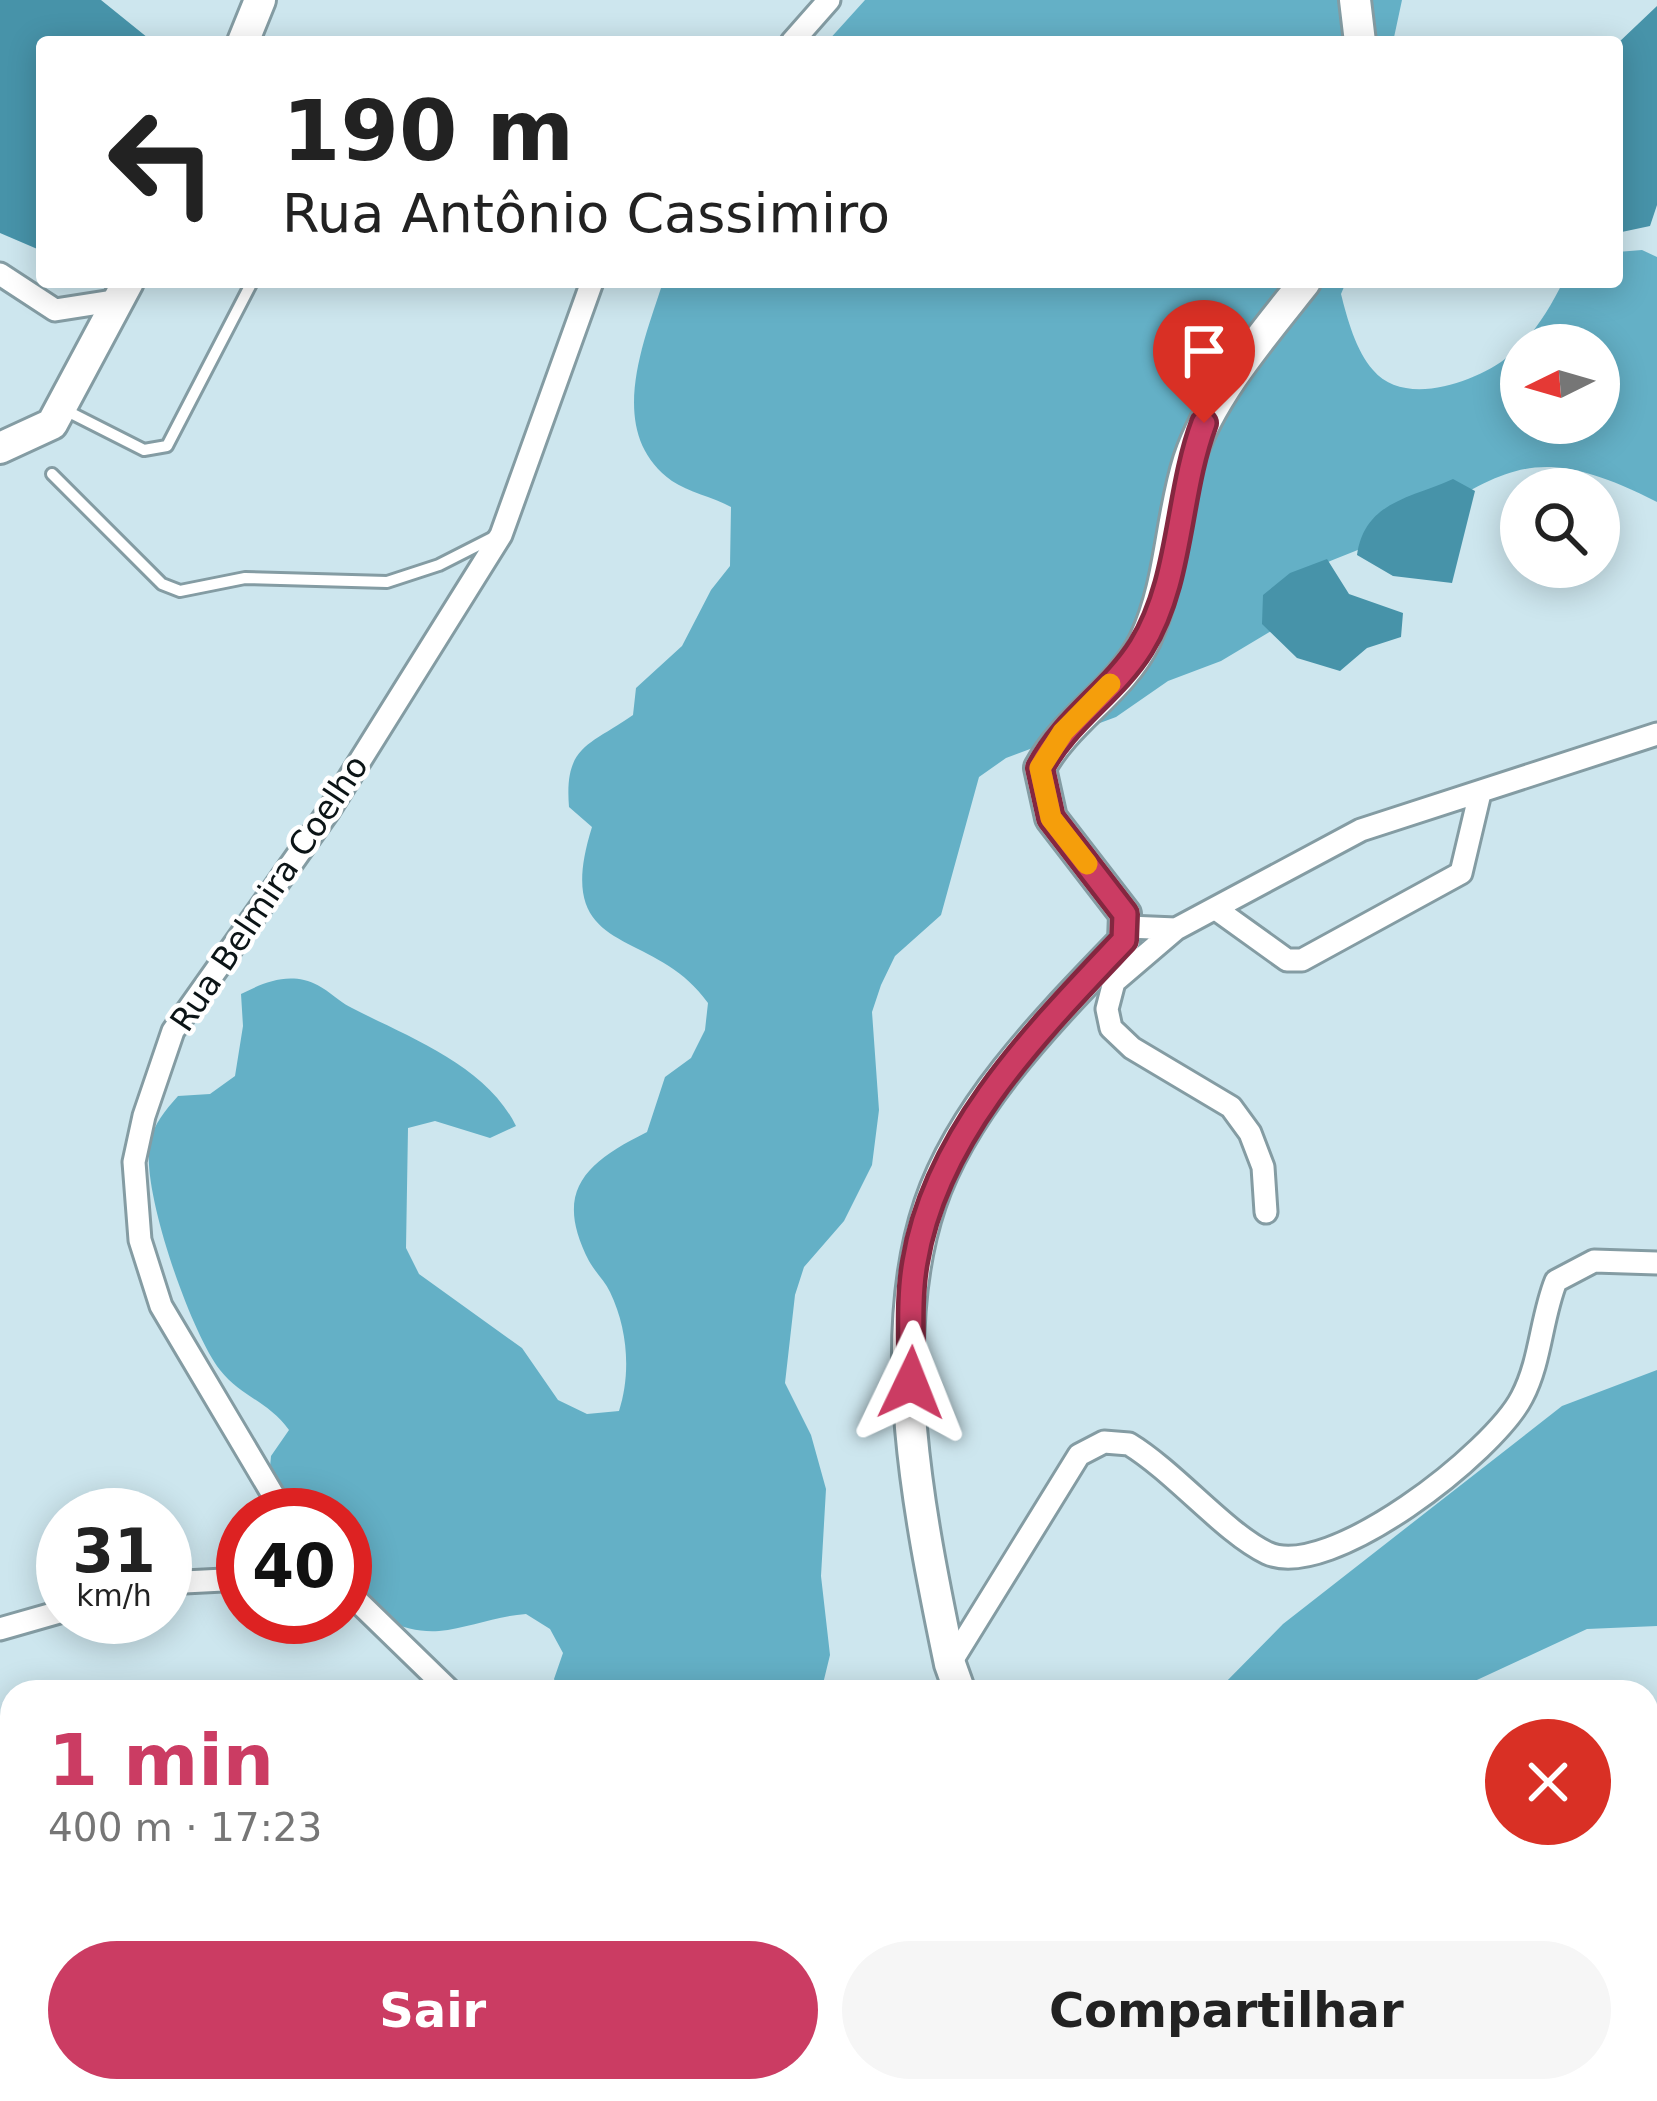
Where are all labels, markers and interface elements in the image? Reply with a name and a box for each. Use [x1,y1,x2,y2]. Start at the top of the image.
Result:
text: 190 m [282,82,574,180]
icon: left [84,84,240,240]
text: Rua Antônio Cassimiro [282,182,890,245]
pin [1153,300,1255,423]
icon: arrive [1171,318,1237,384]
north arrow [1500,324,1620,444]
map controls [1500,324,1620,588]
button: search [1500,468,1620,588]
street label: Rua Belmira Coelho [162,748,376,1038]
position arrow [848,1320,974,1446]
speed limit sign: 40 [216,1488,372,1644]
text: 31 [72,1516,156,1586]
text: km/h [76,1578,152,1613]
text: 1 min [48,1718,274,1802]
button: close [1485,1719,1611,1845]
text: 400 m · 17:23 [48,1805,322,1850]
button: Sair [48,1941,818,2079]
button: Compartilhar [842,1941,1611,2079]

